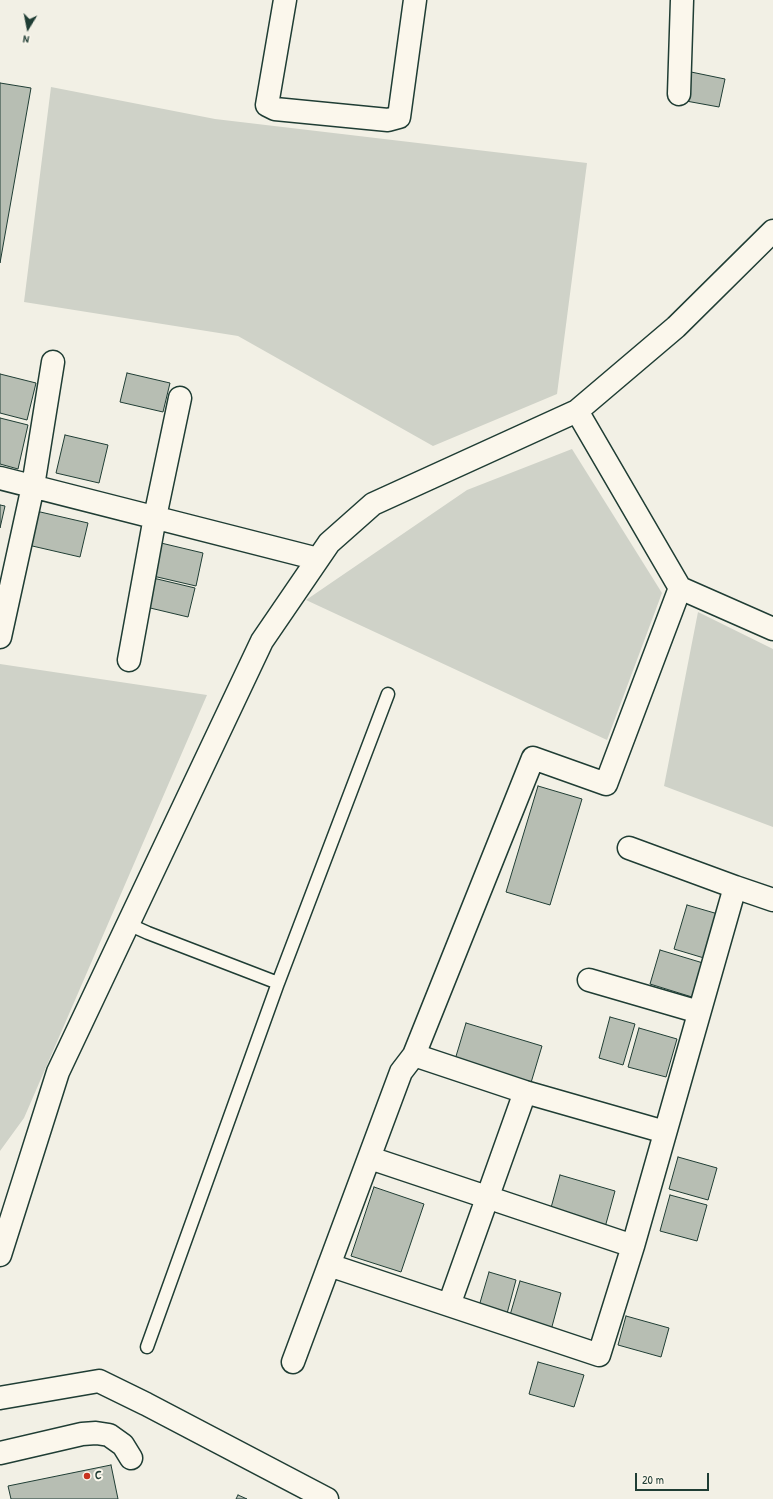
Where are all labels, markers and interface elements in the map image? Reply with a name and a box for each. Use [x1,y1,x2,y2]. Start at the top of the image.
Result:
north arrow [8,8,48,48]
text: N [22,32,30,47]
scale bar [637,1465,711,1491]
place label: C [95,1469,102,1483]
marker: C [82,1471,92,1481]
text: 20 m [642,1471,664,1488]

